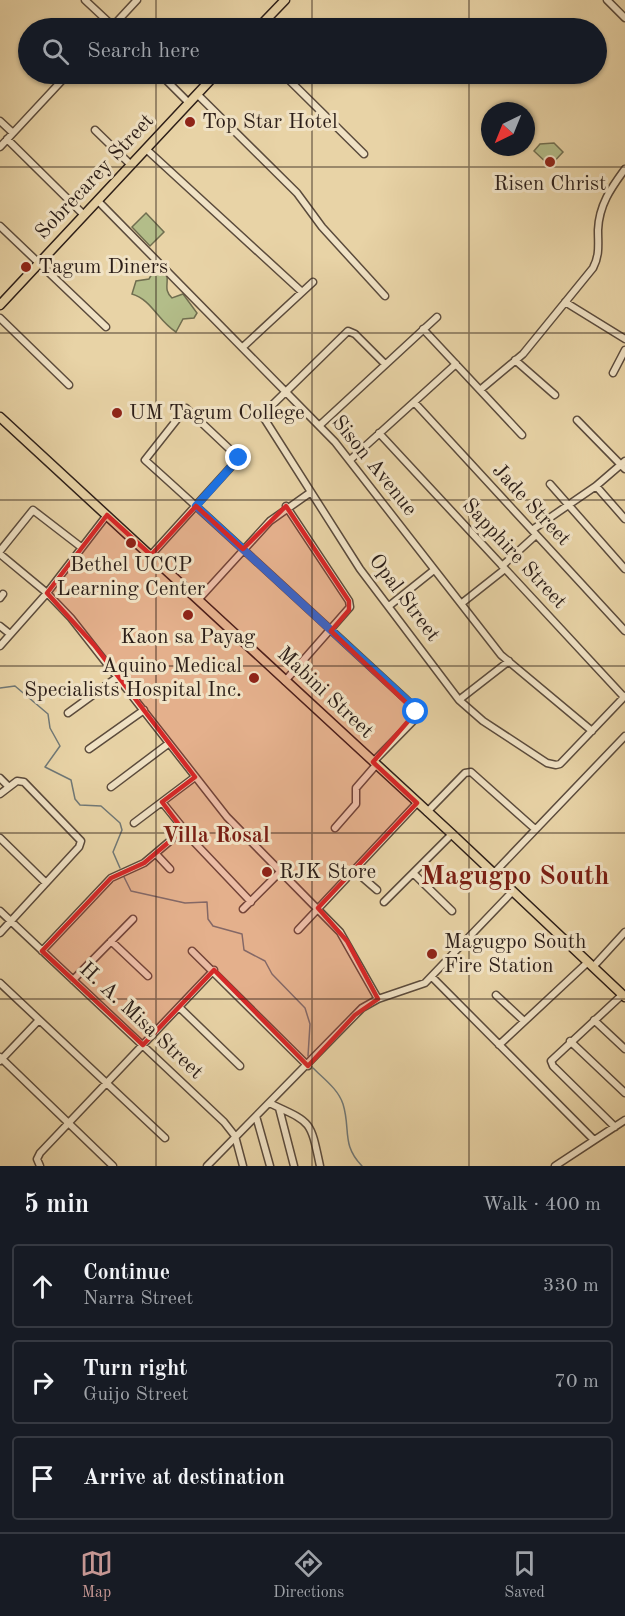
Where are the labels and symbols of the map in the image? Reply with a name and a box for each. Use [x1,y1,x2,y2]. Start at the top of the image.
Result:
north arrow [481,102,535,156]
street label: Sobrecarey Street [32,110,158,244]
place label: Top Star Hotel [202,112,338,133]
marker: Top Star Hotel [183,115,197,129]
marker: Risen Christ [543,155,557,169]
place label: Risen Christ [494,174,606,195]
place label: Tagum Diners [38,257,168,278]
marker: Tagum Diners [19,260,33,274]
place label: UM Tagum College [129,403,305,424]
marker: UM Tagum College [110,406,124,420]
street label: Sison Avenue [327,412,421,520]
route end [225,444,251,470]
street label: Jade Street [488,460,574,550]
street label: Sapphire Street [458,495,570,613]
marker: Bethel UCCP Learning Center [124,536,138,550]
street label: Opal Street [365,550,443,646]
place label: Bethel UCCP Learning Center [57,555,206,600]
marker: Kaon sa Payag [181,608,195,622]
place label: Kaon sa Payag [121,627,256,648]
street label: Mabini Street [273,643,377,743]
place label: Aquino Medical Specialists Hospital Inc. [24,656,242,701]
marker: Aquino Medical Specialists Hospital Inc. [247,671,261,685]
route start [402,698,428,724]
district label: Villa Rosal [162,825,270,847]
place label: RJK Store [279,862,376,883]
district label: Magugpo South [421,863,609,890]
marker: RJK Store [260,865,274,879]
place label: Magugpo South Fire Station [444,932,586,977]
marker: Magugpo South Fire Station [425,947,439,961]
street label: H. A. Misa Street [75,959,207,1083]

